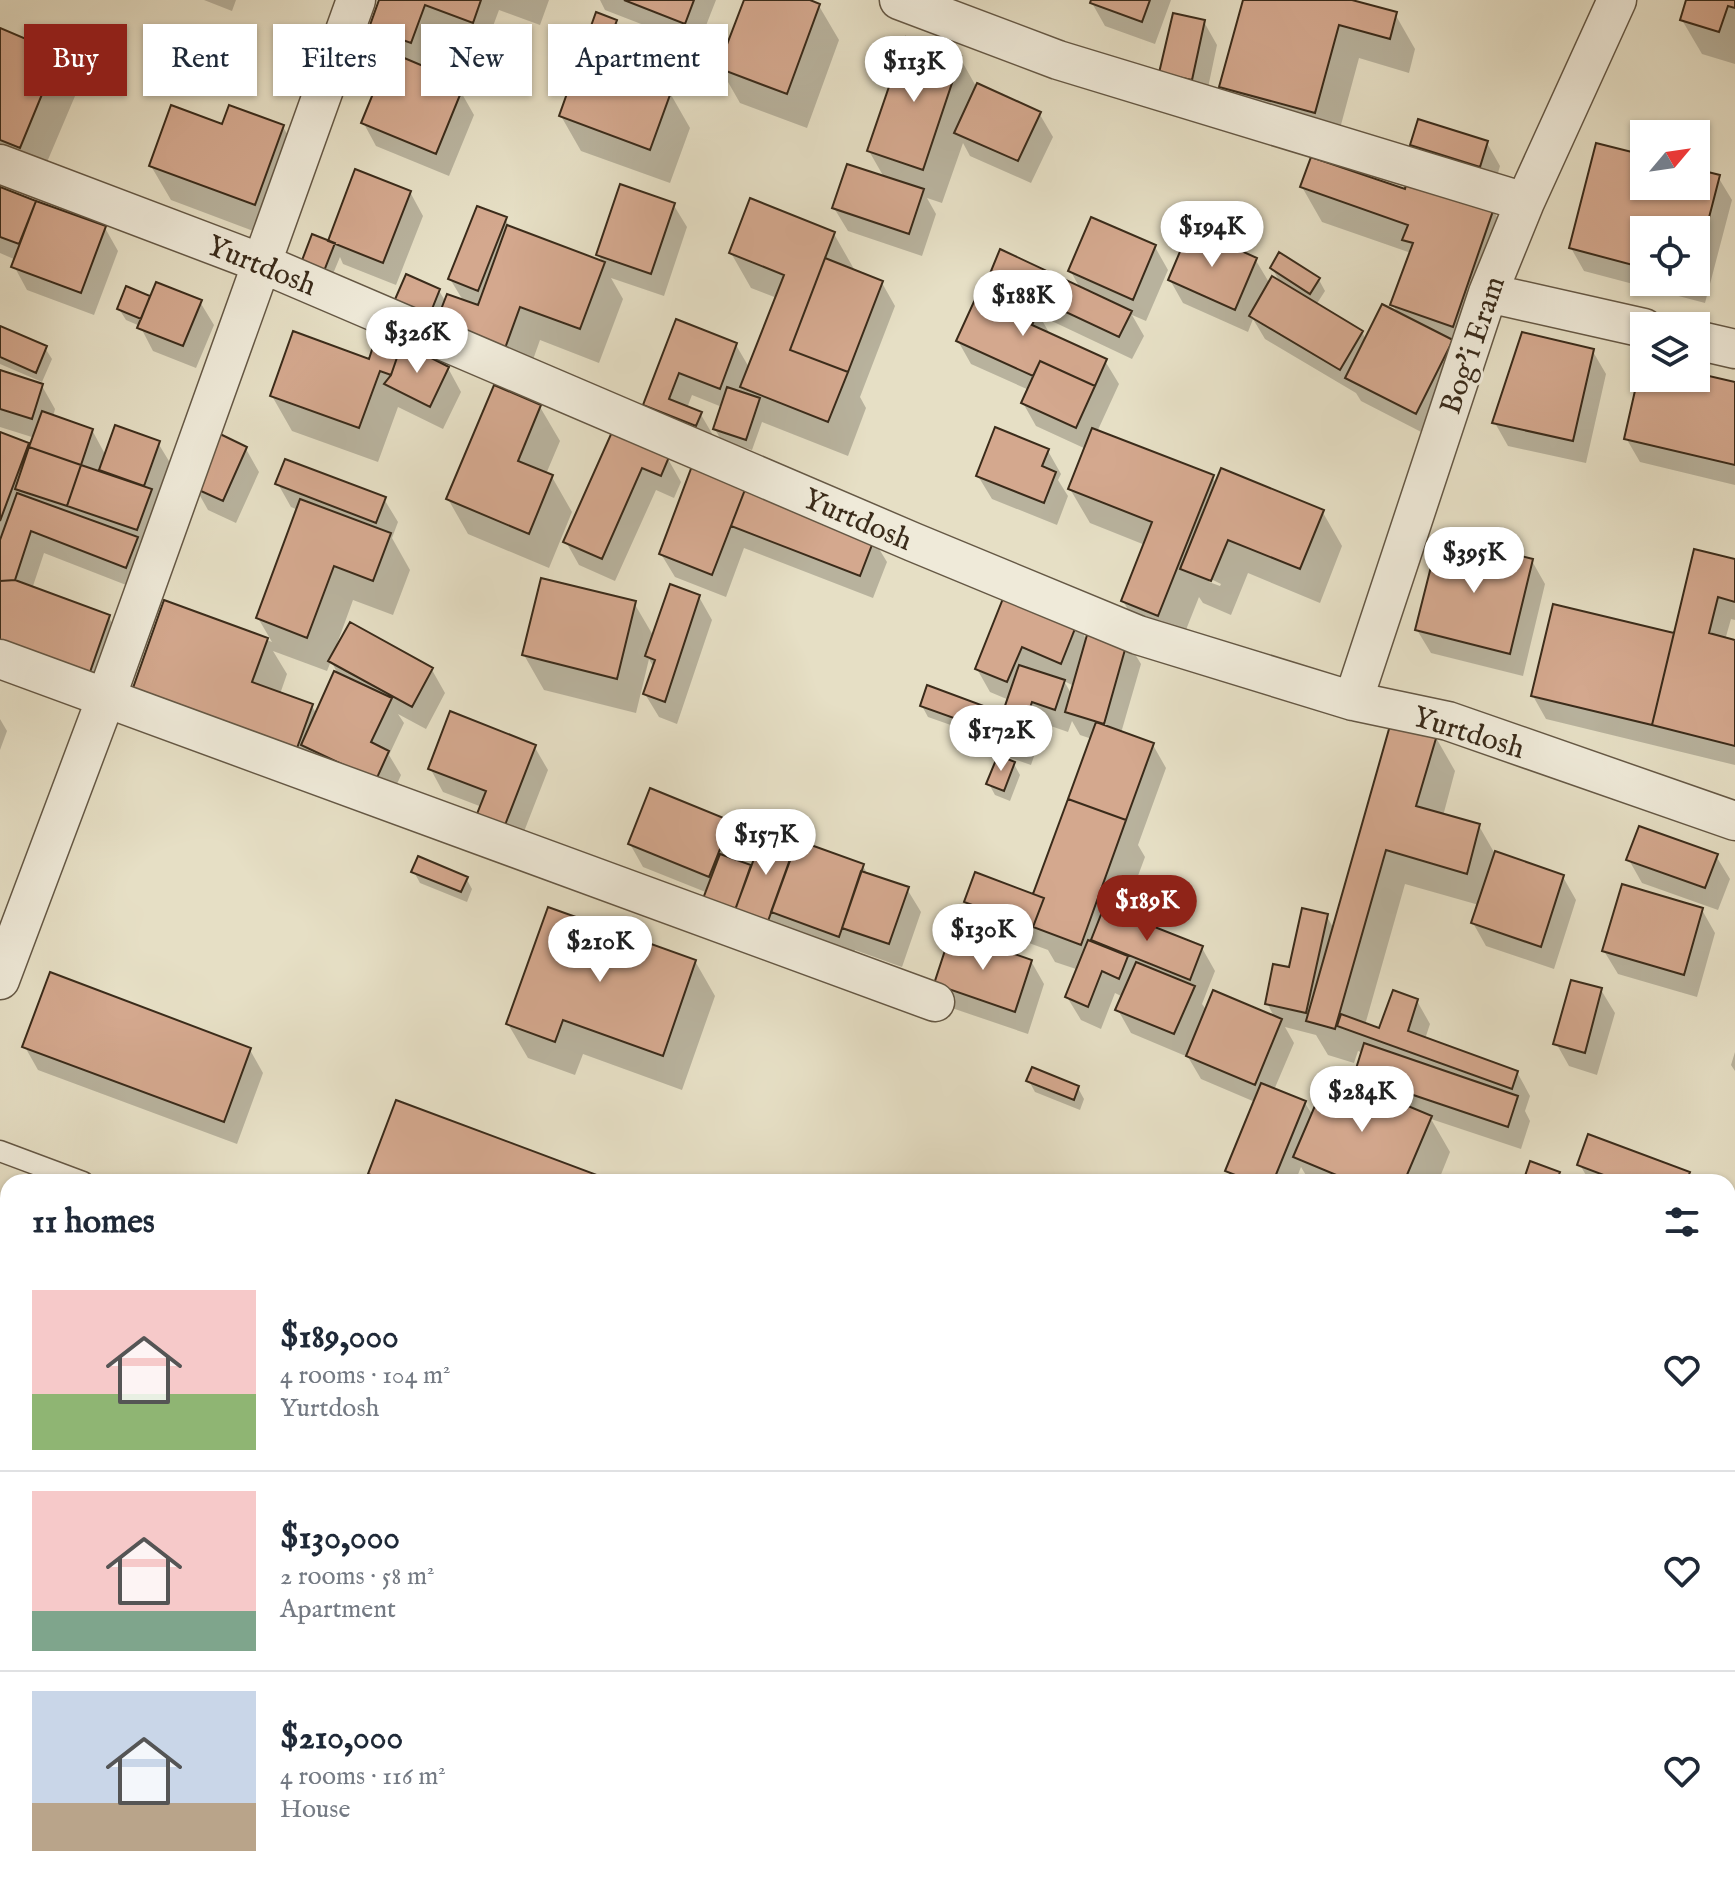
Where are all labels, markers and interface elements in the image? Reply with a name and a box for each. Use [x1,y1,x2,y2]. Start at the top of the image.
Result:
chip: Buy [24,24,127,96]
chip: Rent [143,24,257,96]
chip: Filters [273,24,405,96]
chip: New [421,24,532,96]
chip: Apartment [548,24,728,96]
pin: $113K [858,36,970,104]
text: $113K [883,45,945,78]
north arrow [1630,120,1710,200]
map controls [1630,120,1710,392]
pin: $194K [1156,201,1268,269]
text: $194K [1179,210,1245,243]
button: locate [1630,216,1710,296]
street label: Yurtdosh [201,228,322,306]
pin: $188K [967,270,1079,338]
street label: Bog'i Eram [1433,272,1515,420]
text: $188K [991,279,1055,312]
pin: $326K [361,307,473,375]
button: layers [1630,312,1710,392]
text: $326K [384,316,450,349]
street label: Yurtdosh [797,481,917,561]
pin: $395K [1418,527,1530,595]
text: $395K [1442,536,1506,569]
street label: Yurtdosh [1408,699,1529,769]
pin: $172K [945,705,1057,773]
text: $172K [967,714,1035,747]
pin: $157K [710,809,822,877]
text: $157K [734,818,798,851]
pin: $189K [1091,875,1203,943]
text: $189K [1115,884,1179,917]
pin: $130K [927,904,1039,972]
text: $130K [950,913,1016,946]
pin: $210K [544,916,656,984]
text: $210K [566,925,634,958]
pin: $284K [1306,1066,1418,1134]
text: $284K [1328,1075,1396,1108]
icon: filters [1660,1200,1704,1244]
text: 11 homes [32,1201,155,1244]
text: $189,000 [280,1316,399,1359]
icon: home [96,1322,192,1418]
icon: heart [1660,1348,1704,1392]
text: 4 rooms · 104 m² [280,1359,450,1392]
text: Yurtdosh [280,1392,379,1425]
text: $130,000 [280,1517,400,1560]
icon: home [96,1523,192,1619]
icon: heart [1660,1549,1704,1593]
text: 2 rooms · 58 m² [280,1560,434,1593]
text: Apartment [280,1593,396,1626]
text: $210,000 [280,1717,403,1760]
icon: home [96,1723,192,1819]
icon: heart [1660,1749,1704,1793]
text: 4 rooms · 116 m² [280,1760,446,1793]
text: House [280,1793,350,1826]

